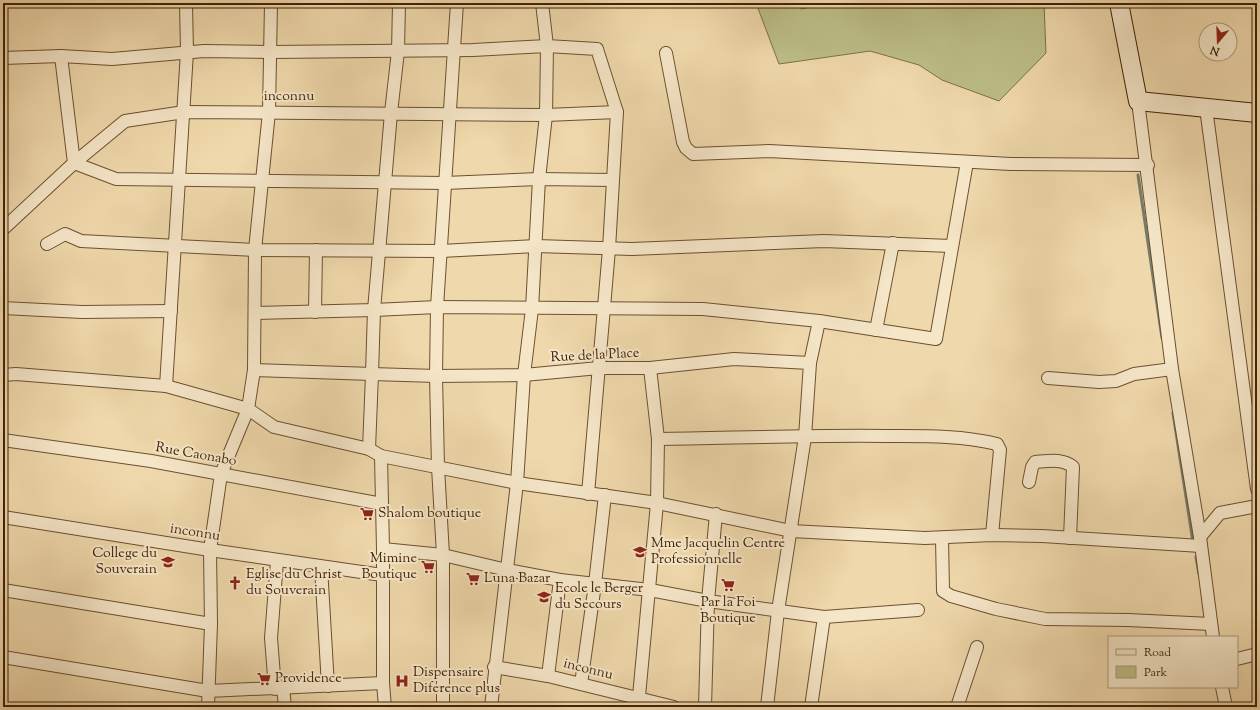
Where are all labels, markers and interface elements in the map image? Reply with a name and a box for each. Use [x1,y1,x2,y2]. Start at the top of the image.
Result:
north arrow [1198,22,1238,62]
text: N [1208,41,1223,60]
street label: inconnu [264,87,314,107]
street label: Rue de la Place [550,344,640,368]
street label: Rue Caonabo [154,438,239,472]
place label: Shalom boutique [378,504,481,524]
supermarket icon: Shalom boutique [359,506,375,522]
street label: inconnu [168,519,222,547]
place label: Mme Jacquelin Centre Professionnelle [651,534,785,570]
place label: College du Souverain [92,544,157,580]
school or university icon: Mme Jacquelin Centre Professionnelle [632,544,648,560]
place label: Mimine Boutique [361,549,417,585]
school or university icon: College du Souverain [160,554,176,570]
supermarket icon: Mimine Boutique [420,559,436,575]
place label: Eglise du Christ du Souverain [246,565,342,601]
place label: Luna Bazar [484,569,551,589]
supermarket icon: Luna Bazar [465,571,481,587]
church icon: Eglise du Christ du Souverain [227,575,243,591]
supermarket icon: Par la Foi Boutique [720,577,736,593]
place label: Ecole le Berger du Secours [555,579,644,615]
school or university icon: Ecole le Berger du Secours [536,589,552,605]
place label: Par la Foi Boutique [700,593,756,629]
legend [1108,636,1238,688]
text: Road [1144,644,1171,662]
street label: inconnu [561,654,615,686]
place label: Dispensaire Diference plus [413,663,500,699]
text: Park [1144,664,1167,682]
place label: Providence [275,669,342,689]
supermarket icon: Providence [256,671,272,687]
hospital icon: Dispensaire Diference plus [394,673,410,689]

